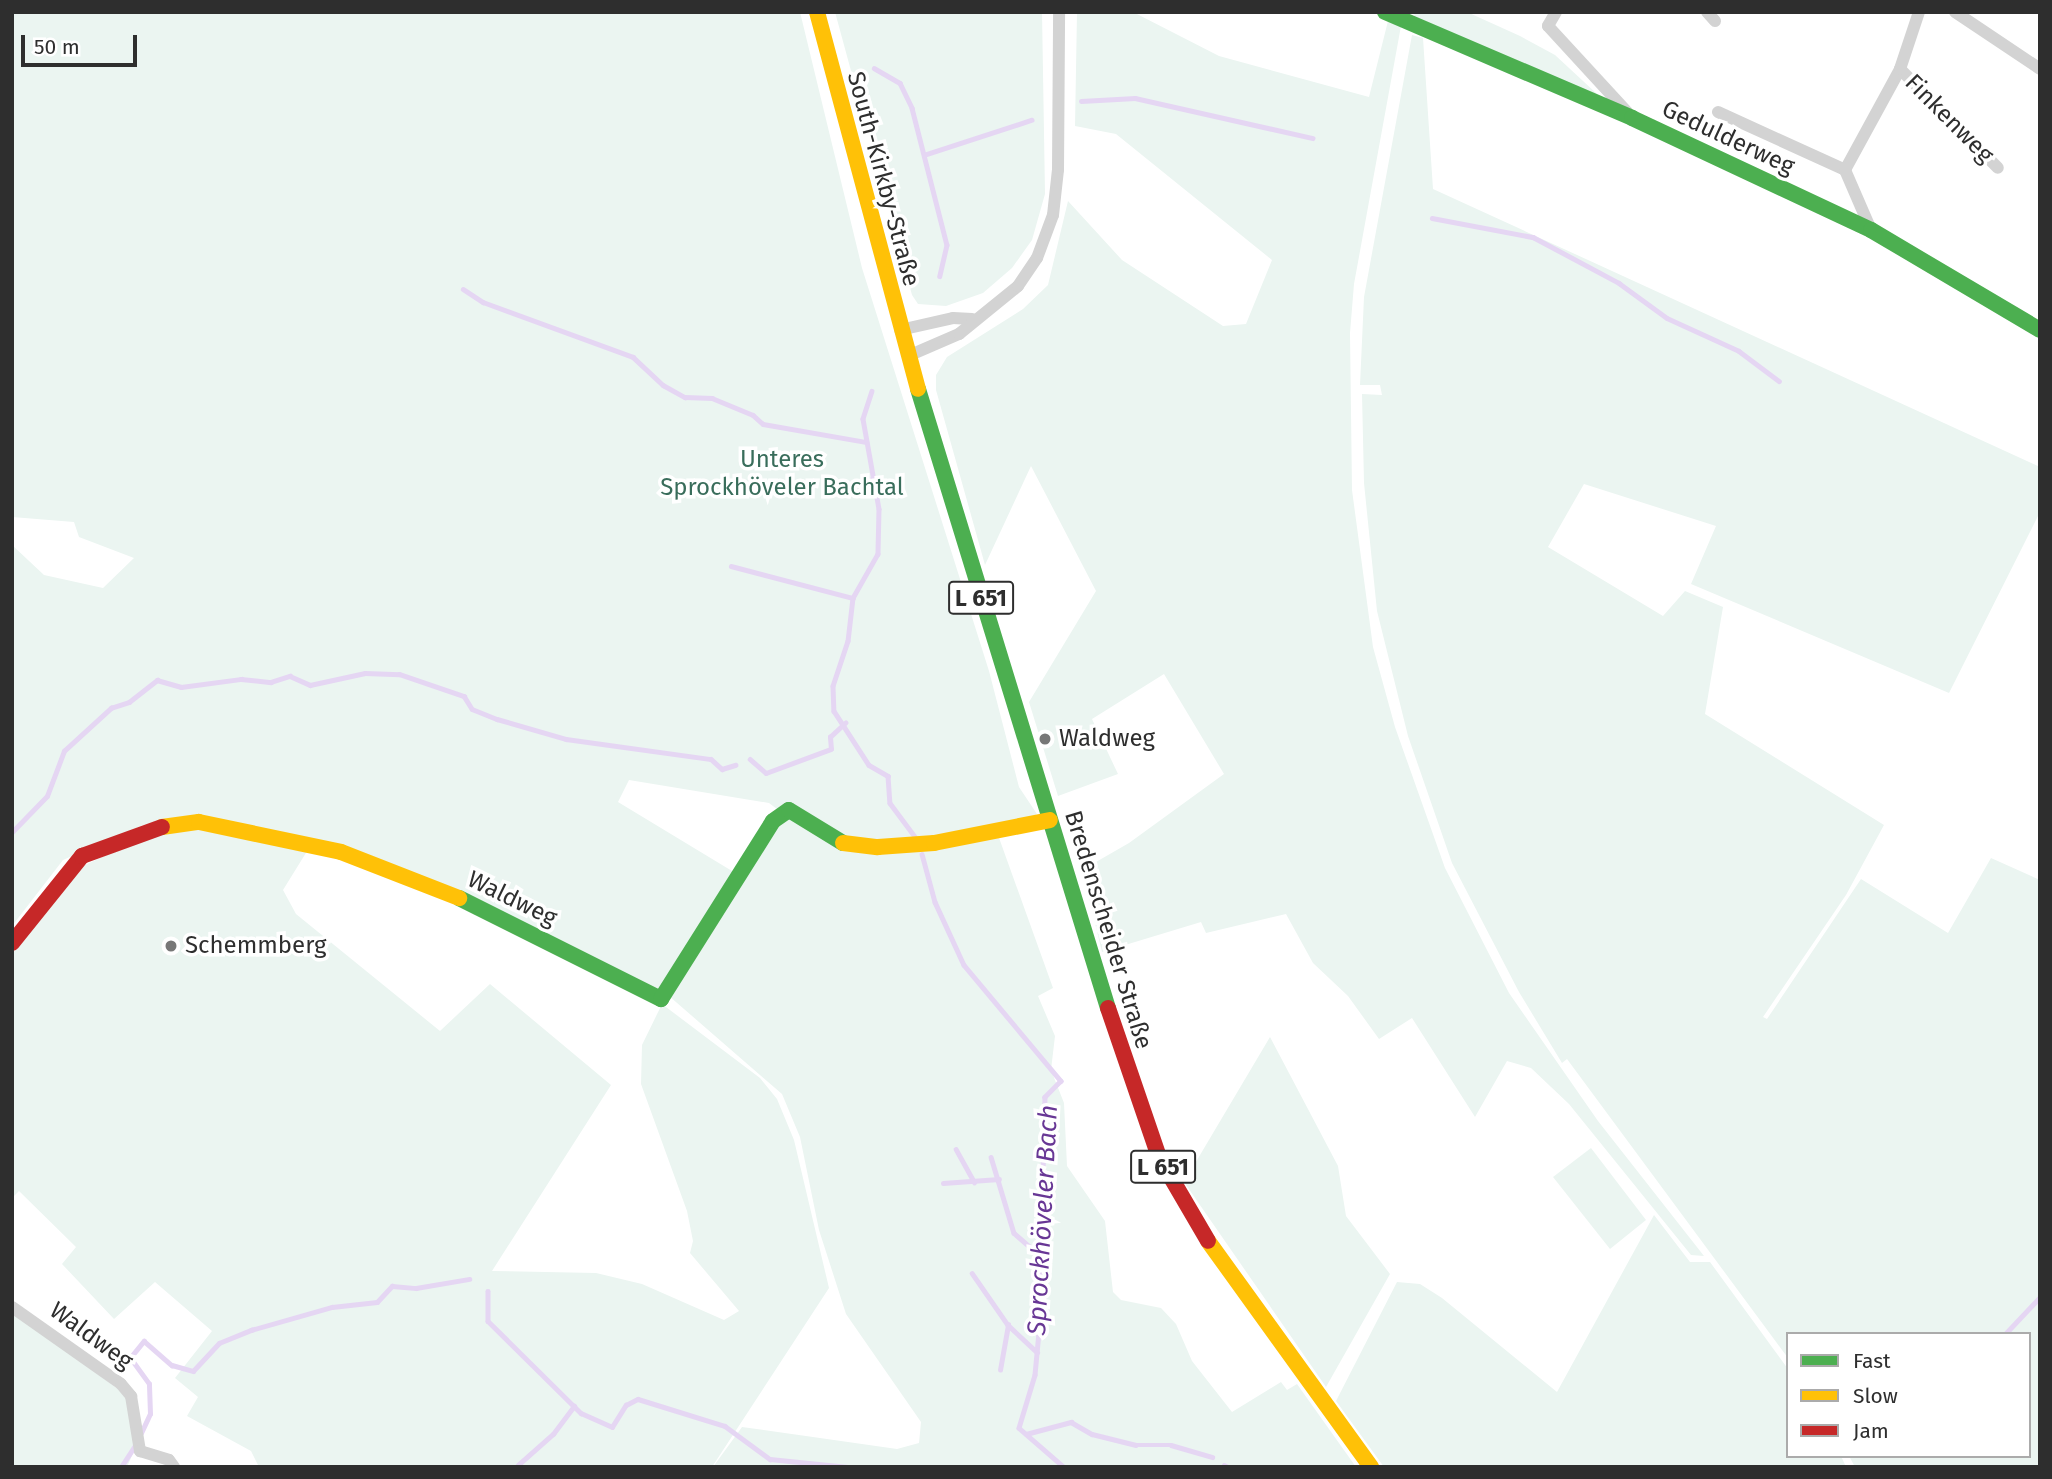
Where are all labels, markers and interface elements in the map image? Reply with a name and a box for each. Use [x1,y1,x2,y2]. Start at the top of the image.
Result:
scale bar [24,21,140,65]
text: 50 m [34,34,80,60]
street label: South-Kirkby-Straße [841,69,925,289]
street label: Finkenweg [1899,69,1999,169]
street label: Gedulderweg [1657,95,1799,181]
park label: Unteres Sprockhöveler Bachtal [660,446,904,502]
road number: L 651 [948,578,1014,618]
place label: Waldweg [1059,725,1155,753]
marker: Waldweg [1037,731,1053,747]
street label: Bredenscheider Straße [1058,807,1158,1053]
street label: Waldweg [463,865,561,933]
place label: Schemmberg [185,932,327,960]
marker: Schemmberg [163,938,179,954]
water label: Sprockhöveler Bach [1021,1104,1065,1336]
road number: L 651 [1130,1148,1196,1186]
street label: Waldweg [44,1296,138,1376]
legend [1786,1332,2031,1458]
text: Fast [1853,1348,1891,1374]
text: Slow [1853,1383,1898,1409]
text: Jam [1853,1418,1889,1444]

